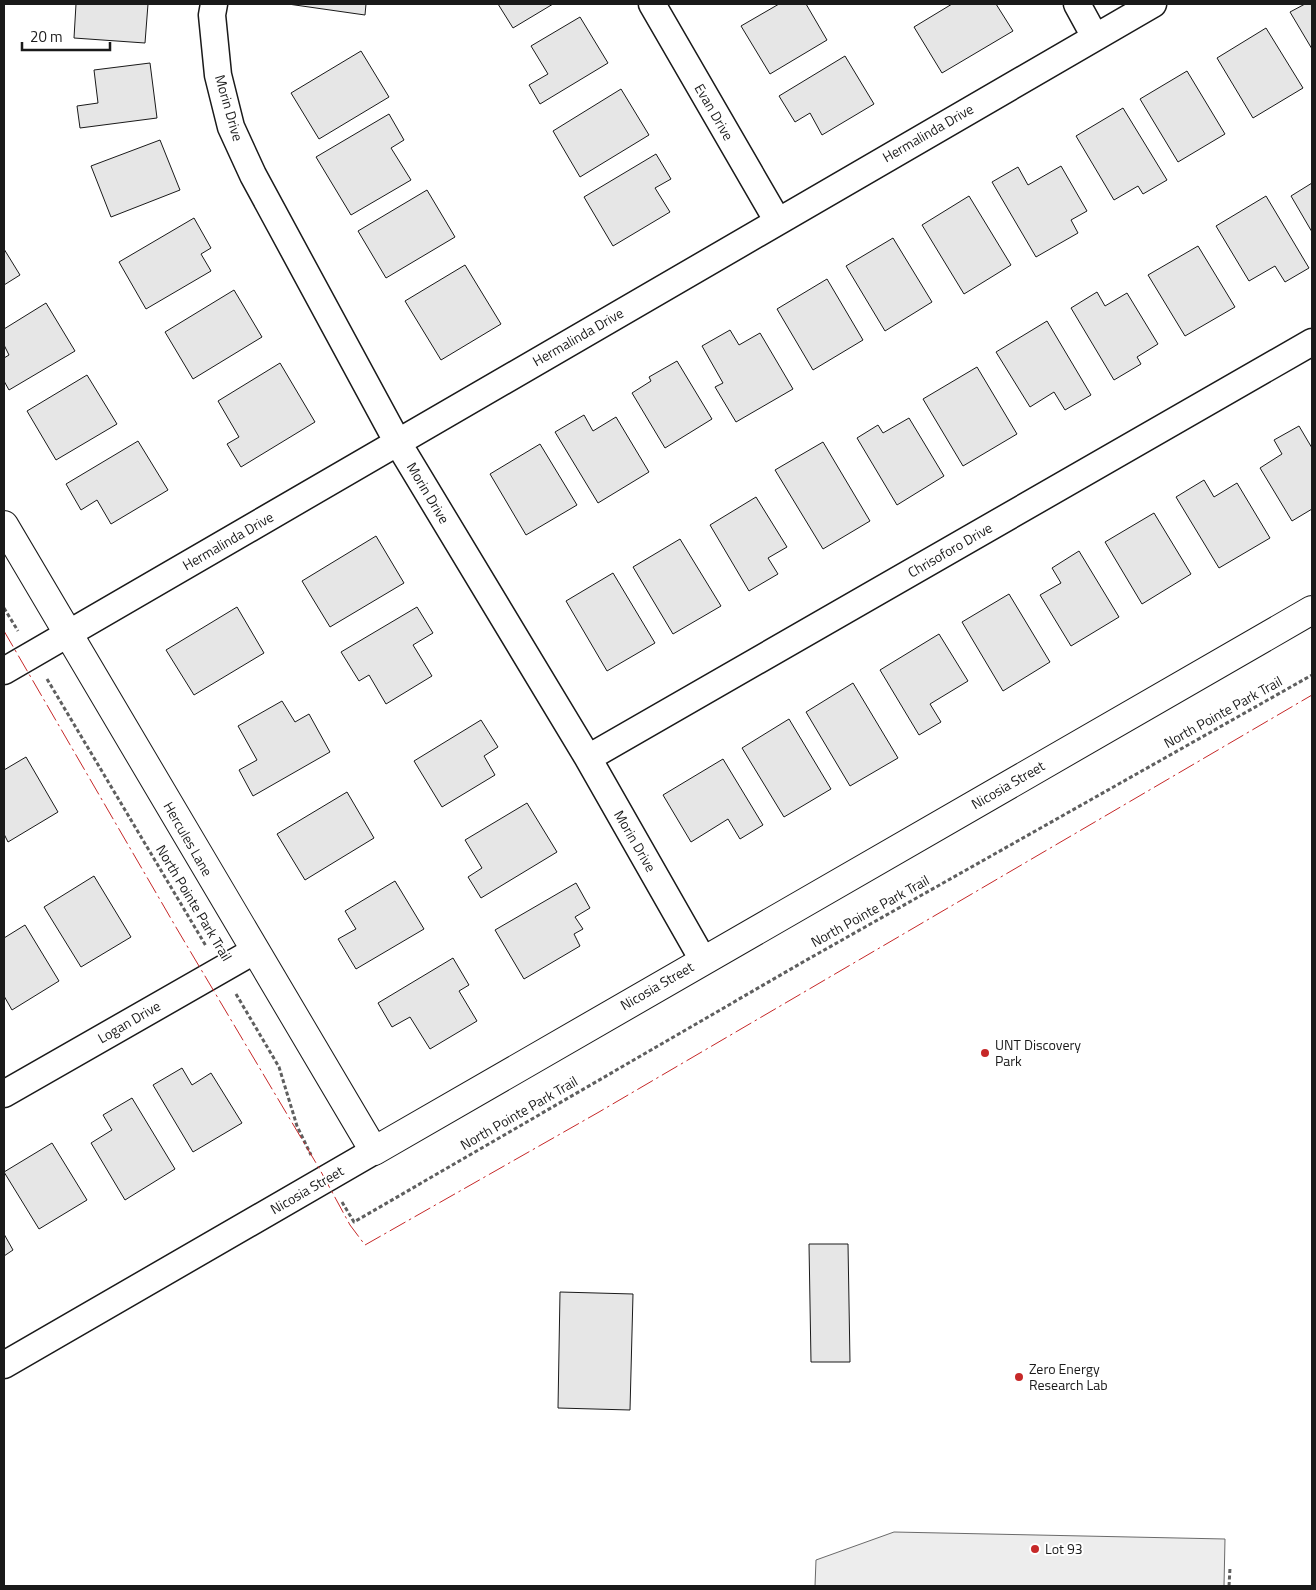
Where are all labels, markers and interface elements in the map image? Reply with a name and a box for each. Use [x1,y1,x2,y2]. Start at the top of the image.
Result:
scale bar [22,20,110,52]
text: 20 m [30,25,63,48]
street label: Morin Drive [210,72,249,144]
street label: Evan Drive [690,79,739,144]
street label: Hermalinda Drive [878,98,977,167]
street label: Hermalinda Drive [528,302,627,371]
street label: Morin Drive [402,458,455,527]
street label: Hermalinda Drive [178,506,277,575]
street label: Chrisoforo Drive [904,517,996,582]
street label: North Pointe Park Trail [1160,670,1286,753]
street label: Nicosia Street [967,755,1048,814]
street label: Hercules Lane [159,798,218,880]
street label: Morin Drive [609,806,662,876]
street label: North Pointe Park Trail [151,841,238,965]
street label: North Pointe Park Trail [807,869,933,952]
street label: Nicosia Street [616,956,697,1015]
street label: Logan Drive [93,995,164,1048]
place label: UNT Discovery Park [995,1034,1081,1071]
marker: UNT Discovery Park [979,1047,991,1059]
street label: North Pointe Park Trail [456,1070,581,1155]
street label: Nicosia Street [266,1160,347,1219]
place label: Zero Energy Research Lab [1029,1358,1108,1395]
marker: Zero Energy Research Lab [1013,1371,1025,1383]
place label: Lot 93 [1045,1538,1083,1559]
marker: Lot 93 [1029,1543,1041,1555]

